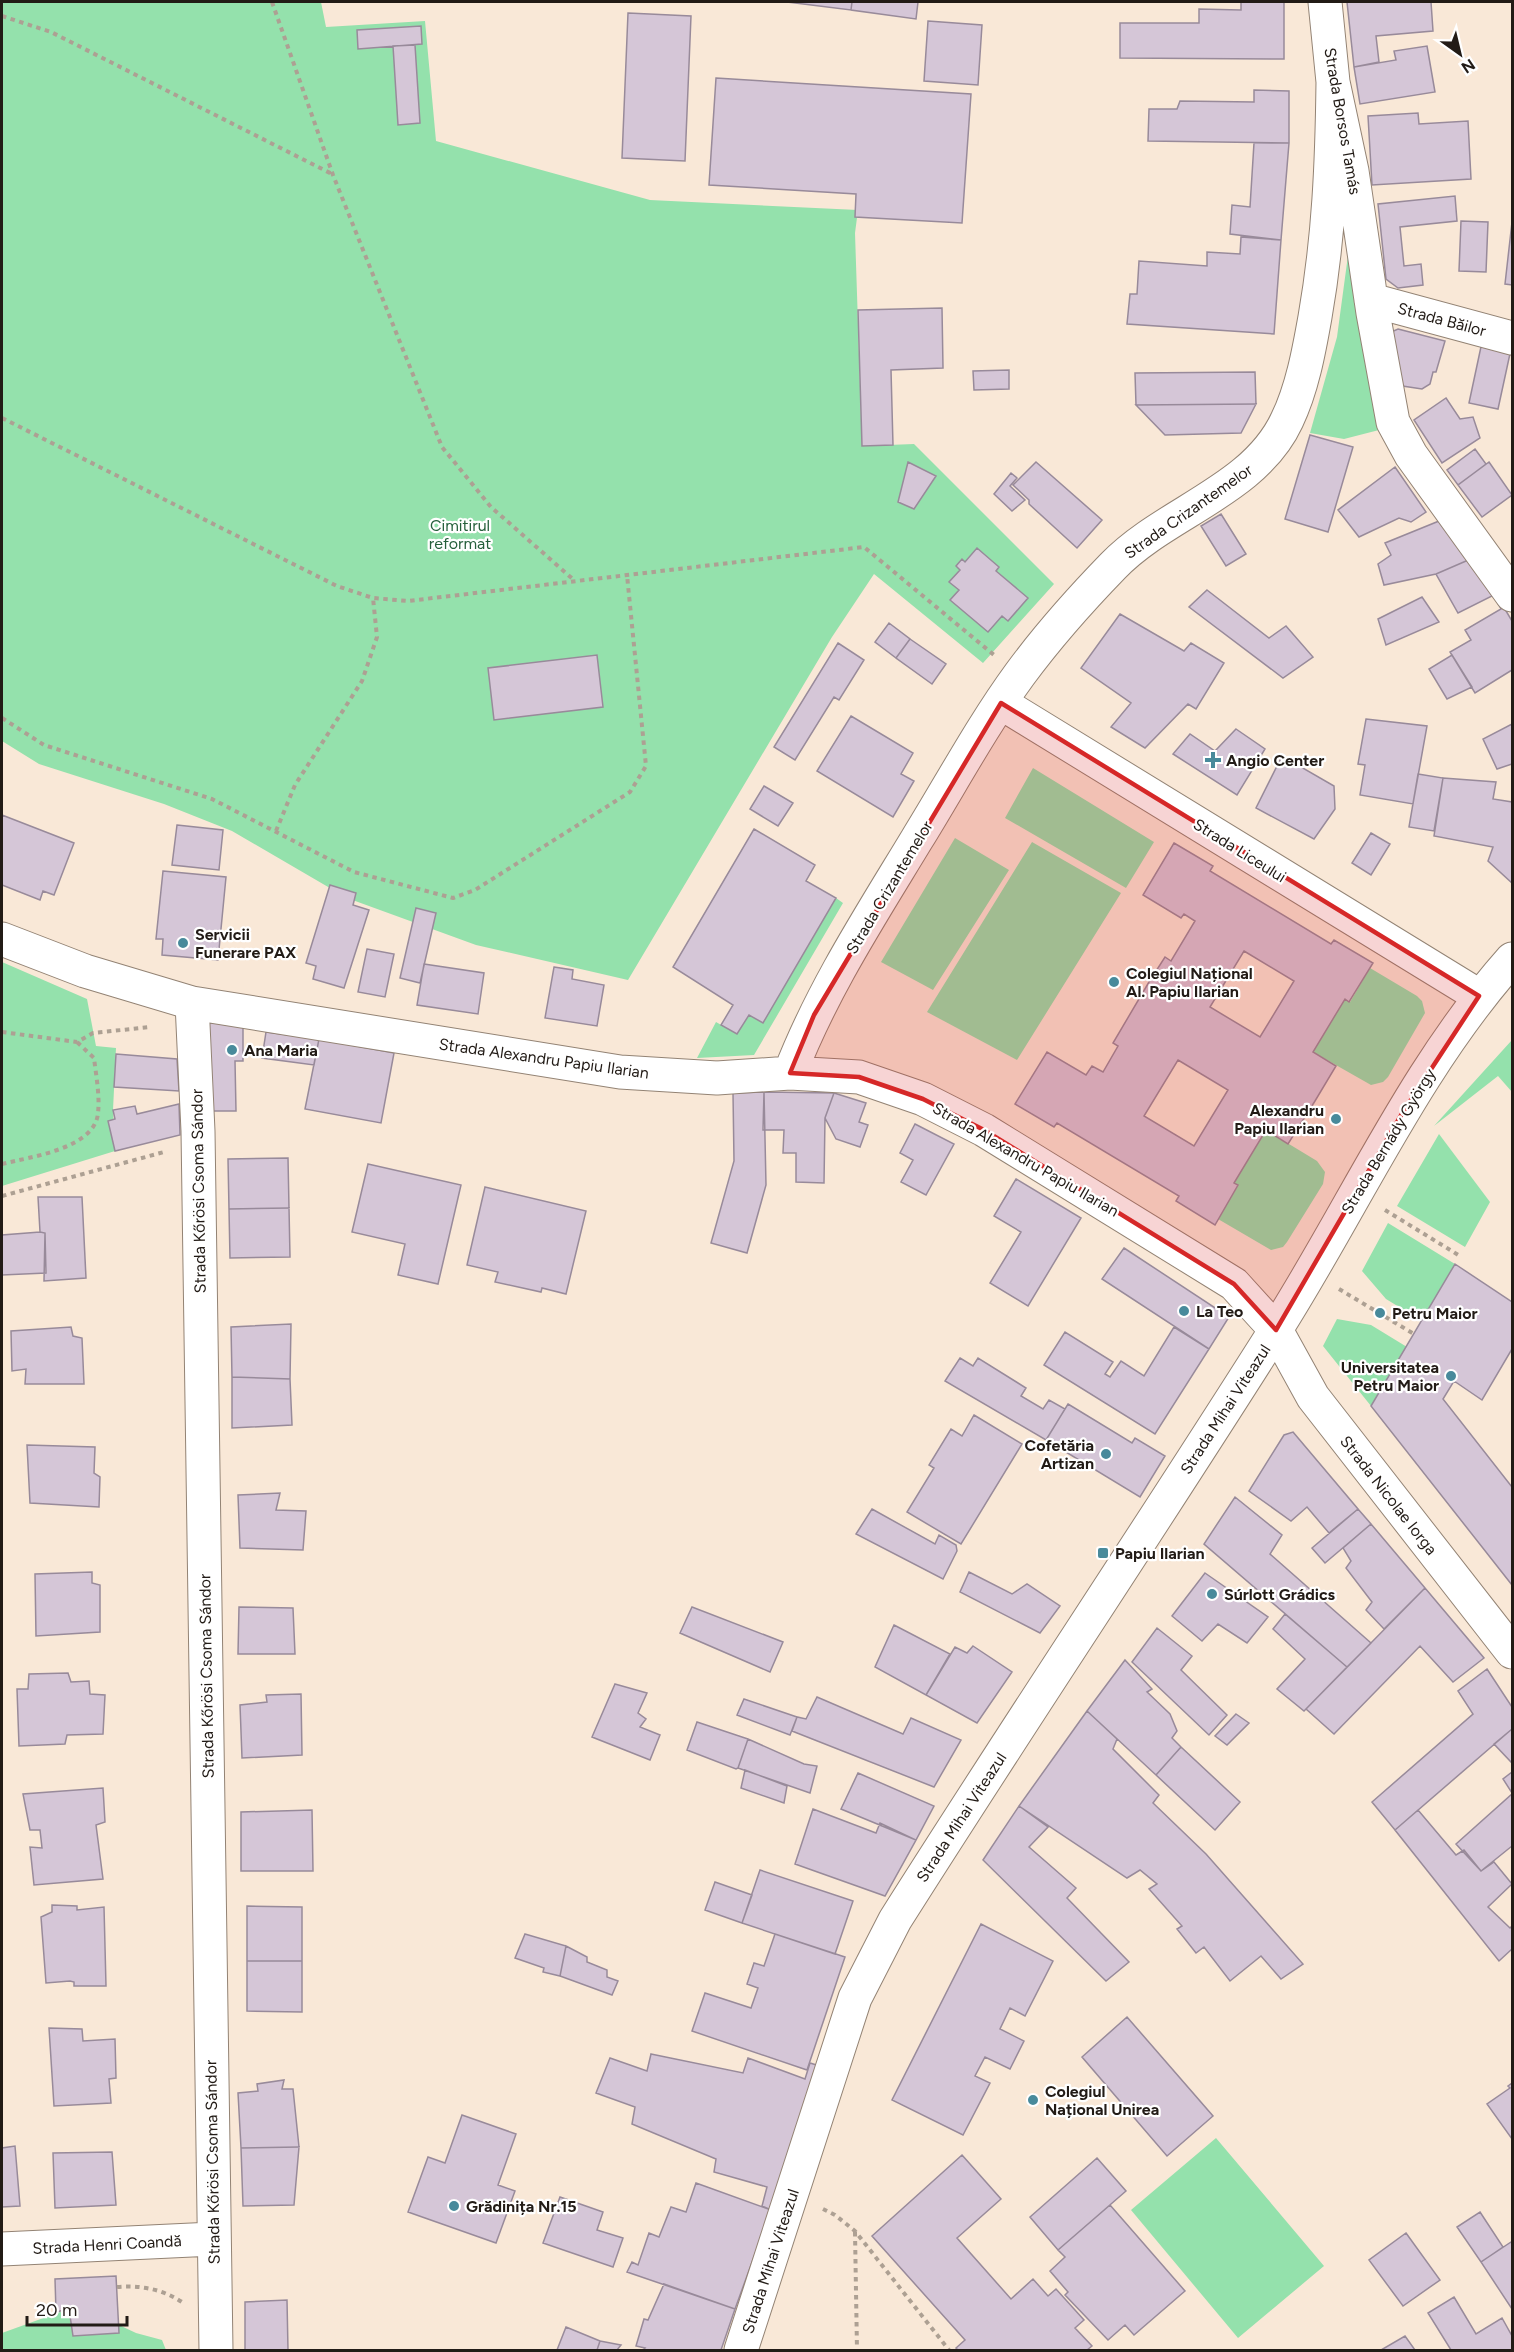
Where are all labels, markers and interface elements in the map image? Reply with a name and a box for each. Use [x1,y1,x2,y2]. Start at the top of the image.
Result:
north arrow [1430,24,1490,84]
street label: Strada Borsos Tamás [1320,46,1365,196]
text: N [1458,55,1479,77]
street label: Strada Băilor [1396,299,1489,341]
street label: Strada Crizantemelor [1121,460,1256,563]
park label: Cimitirul reformat [429,516,491,553]
marker: Angio Center [1204,751,1222,769]
place label: Angio Center [1226,751,1324,770]
street label: Strada Liceului [1190,814,1289,886]
street label: Strada Crizantemelor [842,817,937,957]
place label: Servicii Funerare PAX [195,925,296,962]
marker: Servicii Funerare PAX [176,936,190,950]
place label: Colegiul Național Al. Papiu Ilarian [1126,964,1253,1001]
marker: Colegiul Național Al. Papiu Ilarian [1107,975,1121,989]
street label: Strada Alexandru Papiu Ilarian [438,1034,650,1083]
place label: Ana Maria [244,1041,318,1060]
marker: Ana Maria [225,1043,239,1057]
street label: Strada Bernády György [1337,1064,1440,1218]
street label: Strada Kőrösi Csoma Sándor [187,1088,210,1293]
street label: Strada Alexandru Papiu Ilarian [929,1098,1122,1221]
place label: Alexandru Papiu Ilarian [1234,1101,1324,1138]
marker: Alexandru Papiu Ilarian [1329,1112,1343,1126]
place label: La Teo [1196,1302,1243,1321]
marker: La Teo [1177,1304,1191,1318]
place label: Petru Maior [1392,1304,1478,1323]
marker: Petru Maior [1373,1306,1387,1320]
street label: Strada Mihai Viteazul [1176,1341,1274,1478]
place label: Universitatea Petru Maior [1341,1358,1439,1395]
marker: Universitatea Petru Maior [1444,1369,1458,1383]
street label: Strada Nicolae Iorga [1336,1432,1441,1559]
place label: Cofetăria Artizan [1025,1436,1094,1473]
marker: Cofetăria Artizan [1099,1447,1113,1461]
place label: Papiu Ilarian [1115,1544,1205,1563]
marker: Papiu Ilarian [1096,1546,1110,1560]
street label: Strada Kőrösi Csoma Sándor [195,1573,218,1778]
place label: Súrlott Grádics [1224,1585,1336,1604]
marker: Súrlott Grádics [1205,1587,1219,1601]
street label: Strada Mihai Viteazul [912,1749,1010,1886]
street label: Strada Kőrösi Csoma Sándor [201,2059,224,2264]
place label: Colegiul Național Unirea [1045,2082,1159,2119]
marker: Colegiul Național Unirea [1026,2093,1040,2107]
street label: Strada Mihai Viteazul [738,2186,803,2336]
place label: Grădinița Nr.15 [466,2197,576,2216]
marker: Grădinița Nr.15 [447,2199,461,2213]
street label: Strada Henri Coandă [32,2231,182,2258]
scale bar [27,2289,128,2327]
text: 20 m [36,2299,77,2321]

